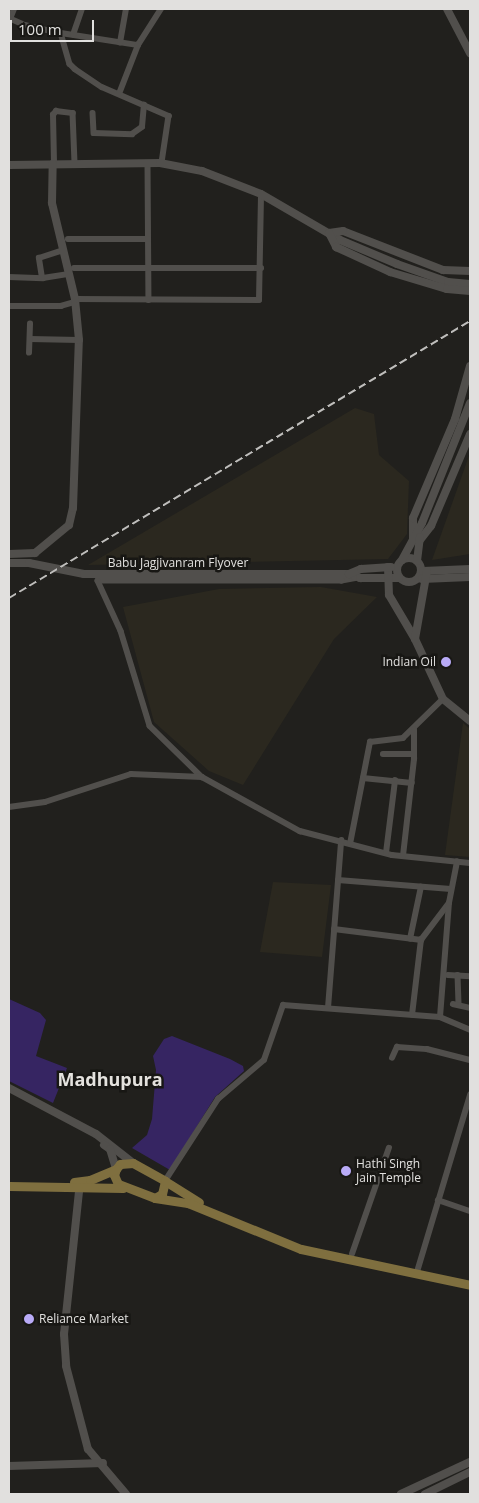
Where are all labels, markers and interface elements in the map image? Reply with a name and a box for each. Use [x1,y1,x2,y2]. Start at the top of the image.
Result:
scale bar [12,10,96,42]
text: 100 m [18,19,62,39]
street label: Babu Jagjivanram Flyover [108,556,248,570]
place label: Indian Oil [382,655,436,669]
marker: Indian Oil [440,656,452,668]
district label: Madhupura [57,1068,163,1090]
place label: Hathi Singh Jain Temple [356,1157,421,1185]
marker: Hathi Singh Jain Temple [340,1165,352,1177]
place label: Reliance Market [39,1312,129,1326]
marker: Reliance Market [23,1313,35,1325]

